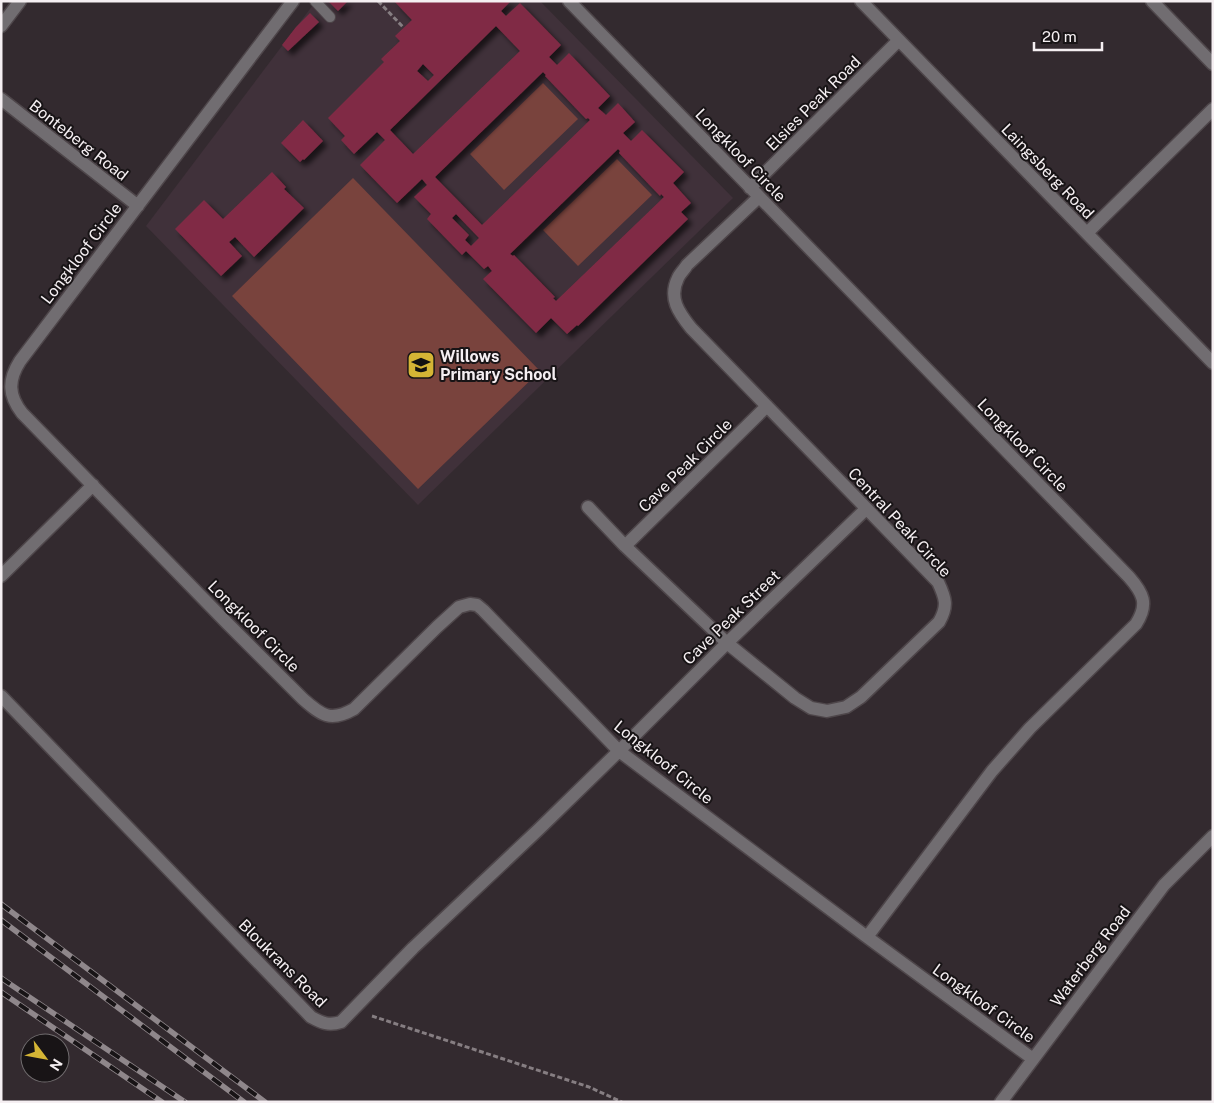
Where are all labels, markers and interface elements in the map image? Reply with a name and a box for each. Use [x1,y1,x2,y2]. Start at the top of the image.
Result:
scale bar [1034,20,1102,52]
text: 20 m [1042,28,1077,45]
street label: Elsies Peak Road [762,52,865,155]
street label: Bonteberg Road [26,96,132,185]
street label: Longkloof Circle [691,105,790,206]
street label: Laingsberg Road [997,120,1098,223]
street label: Longkloof Circle [37,199,126,308]
place label: Willows Primary School [440,347,557,384]
school or university icon: Willows Primary School [406,350,436,380]
street label: Longkloof Circle [973,395,1072,496]
street label: Cave Peak Circle [635,415,736,516]
street label: Central Peak Circle [844,464,955,581]
street label: Cave Peak Street [679,566,784,669]
street label: Longkloof Circle [204,577,303,676]
street label: Longkloof Circle [610,717,717,808]
street label: Waterberg Road [1046,902,1134,1010]
street label: Bloukrans Road [235,915,331,1011]
street label: Longkloof Circle [929,960,1039,1047]
north arrow [20,1033,70,1083]
text: N [46,1056,66,1074]

